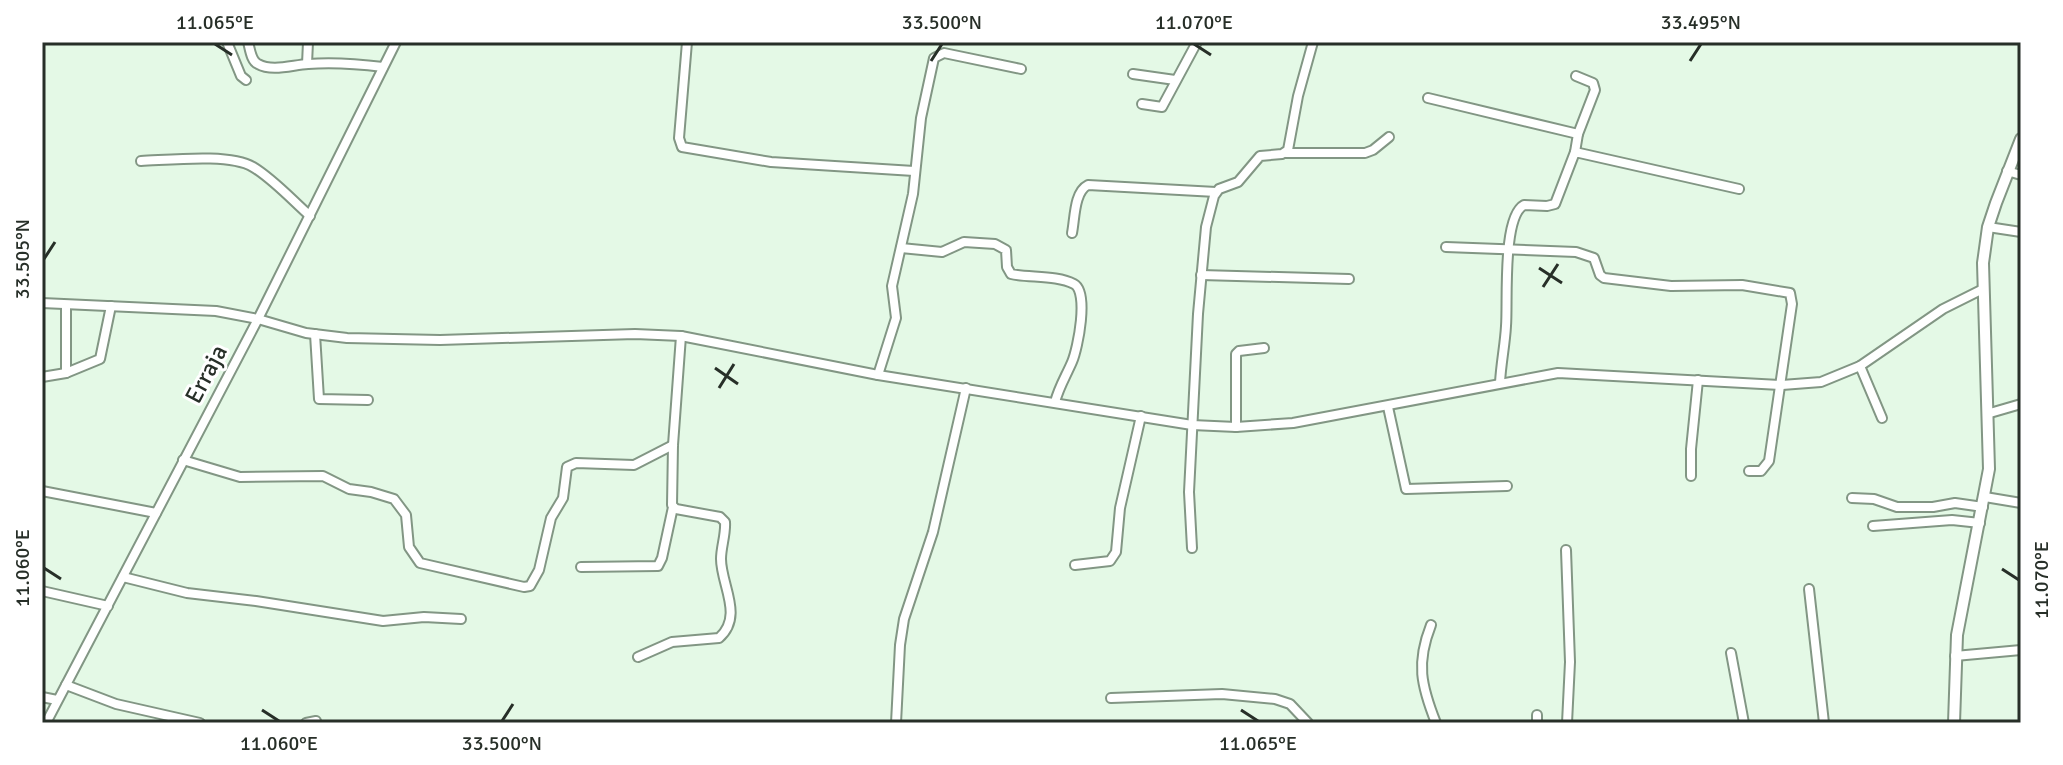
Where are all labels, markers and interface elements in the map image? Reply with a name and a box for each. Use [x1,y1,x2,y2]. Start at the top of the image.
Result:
text: 11.065°E [176,10,254,35]
text: 33.500°N [902,10,982,35]
text: 11.070°E [1155,10,1233,35]
text: 33.495°N [1661,10,1741,35]
text: 33.505°N [10,219,35,299]
street label: Erraja [178,340,234,408]
text: 11.060°E [10,529,35,607]
text: 11.070°E [2029,541,2054,619]
text: 11.060°E [240,731,318,756]
text: 33.500°N [462,731,542,756]
text: 11.065°E [1219,731,1297,756]

